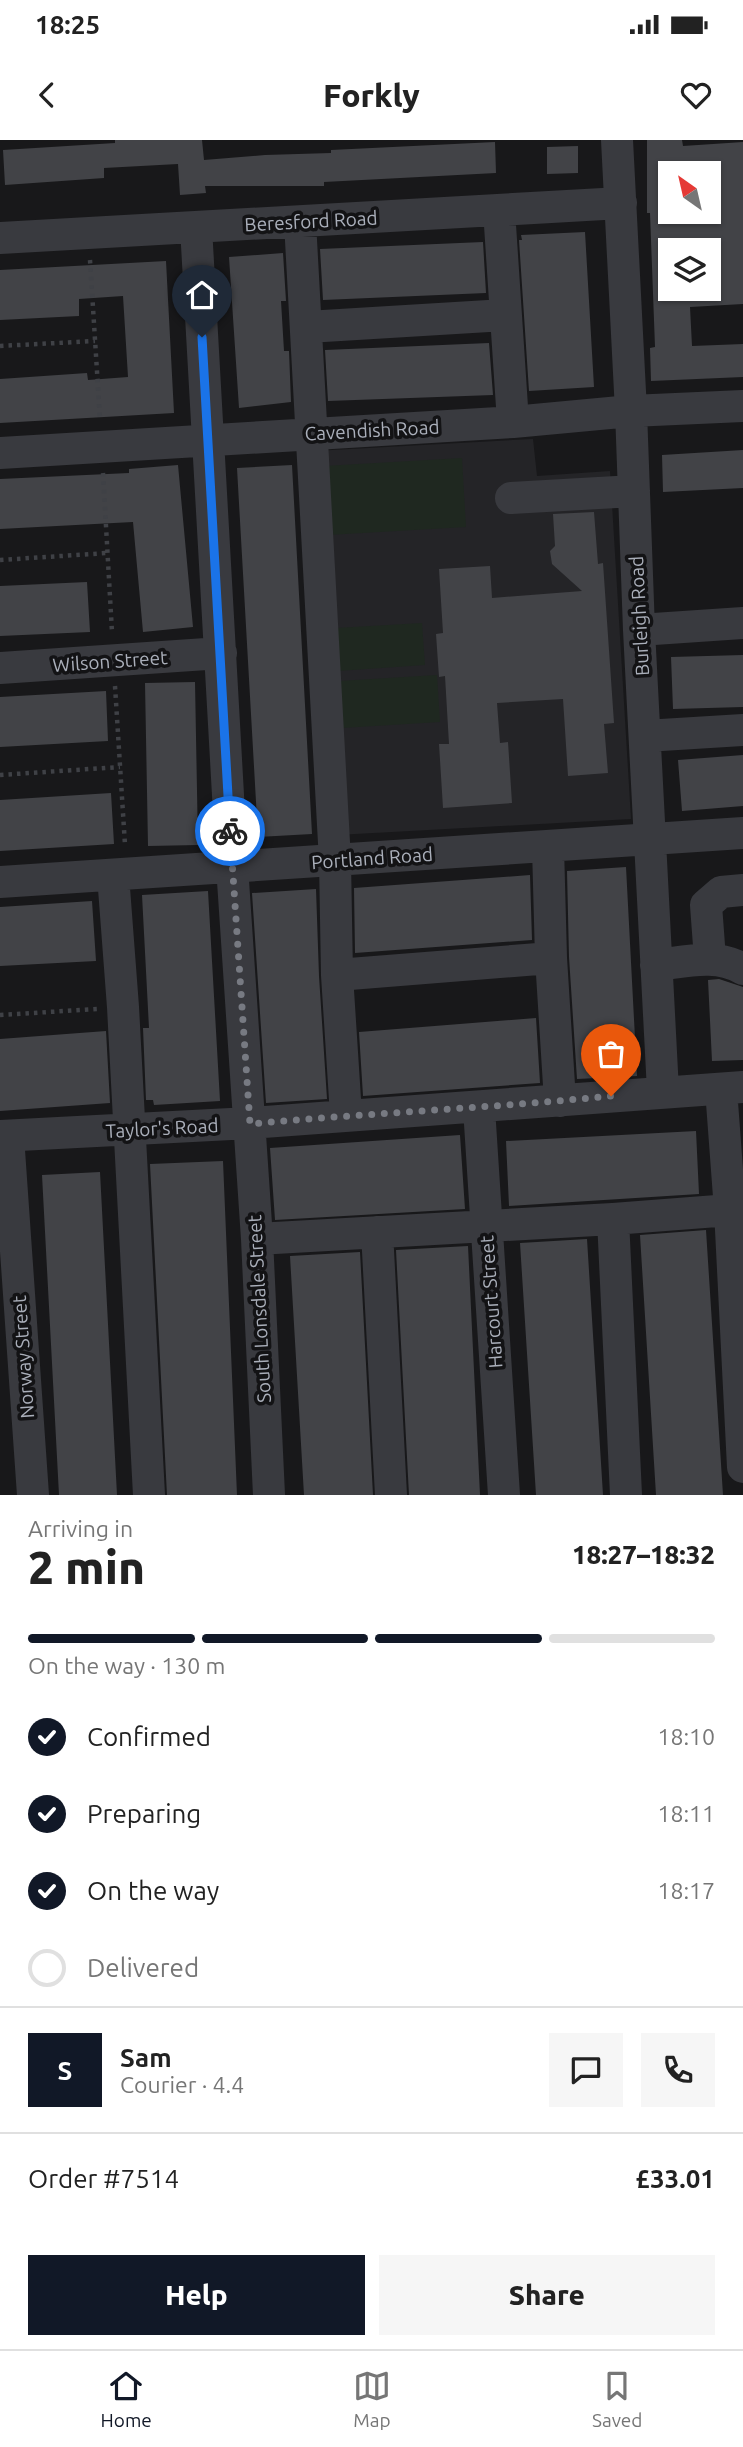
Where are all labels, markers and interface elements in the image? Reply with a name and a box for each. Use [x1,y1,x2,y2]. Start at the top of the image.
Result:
text: 18:25 [35,10,100,39]
icon: back [28,76,66,114]
icon: heart [677,76,715,114]
text: Forkly [323,77,420,113]
north arrow [658,161,721,224]
map controls [658,161,721,301]
street label: Beresford Road [244,207,378,235]
button: layers [658,238,721,301]
pin [172,265,232,337]
icon: home [183,276,221,314]
street label: Cavendish Road [304,415,440,445]
street label: Burleigh Road [625,555,653,677]
street label: Wilson Street [52,646,169,676]
courier [195,796,265,866]
icon: bike [211,812,249,850]
street label: Portland Road [310,843,434,873]
pin [581,1024,641,1096]
icon: bag [592,1035,630,1073]
street label: Taylor's Road [105,1114,219,1142]
street label: South Lonsdale Street [243,1214,275,1404]
street label: Harcourt Street [475,1234,507,1369]
street label: Norway Street [8,1294,38,1419]
text: Arriving in [28,1516,133,1541]
text: 18:27–18:32 [572,1540,715,1569]
text: 2 min [28,1541,145,1593]
text: On the way · 130 m [28,1653,225,1678]
icon: check [28,1718,66,1756]
text: Confirmed [87,1722,211,1751]
text: 18:10 [657,1724,715,1749]
icon: check [28,1795,66,1833]
text: Preparing [87,1799,201,1828]
text: 18:11 [657,1801,715,1826]
icon: check [28,1872,66,1910]
text: On the way [87,1876,219,1905]
text: 18:17 [657,1878,715,1903]
text: Delivered [87,1953,199,1982]
button: chat [549,2033,623,2107]
button: phone [641,2033,715,2107]
text: Sam [120,2043,172,2072]
text: S [58,2056,72,2085]
text: Courier · 4.4 [120,2072,244,2097]
text: Order #7514 [28,2164,179,2193]
text: £33.01 [635,2164,715,2193]
button: Help [28,2255,365,2335]
button: Share [379,2255,715,2335]
tab: Home [101,2367,152,2431]
tab: Map [353,2367,391,2431]
tab: Saved [592,2367,642,2431]

